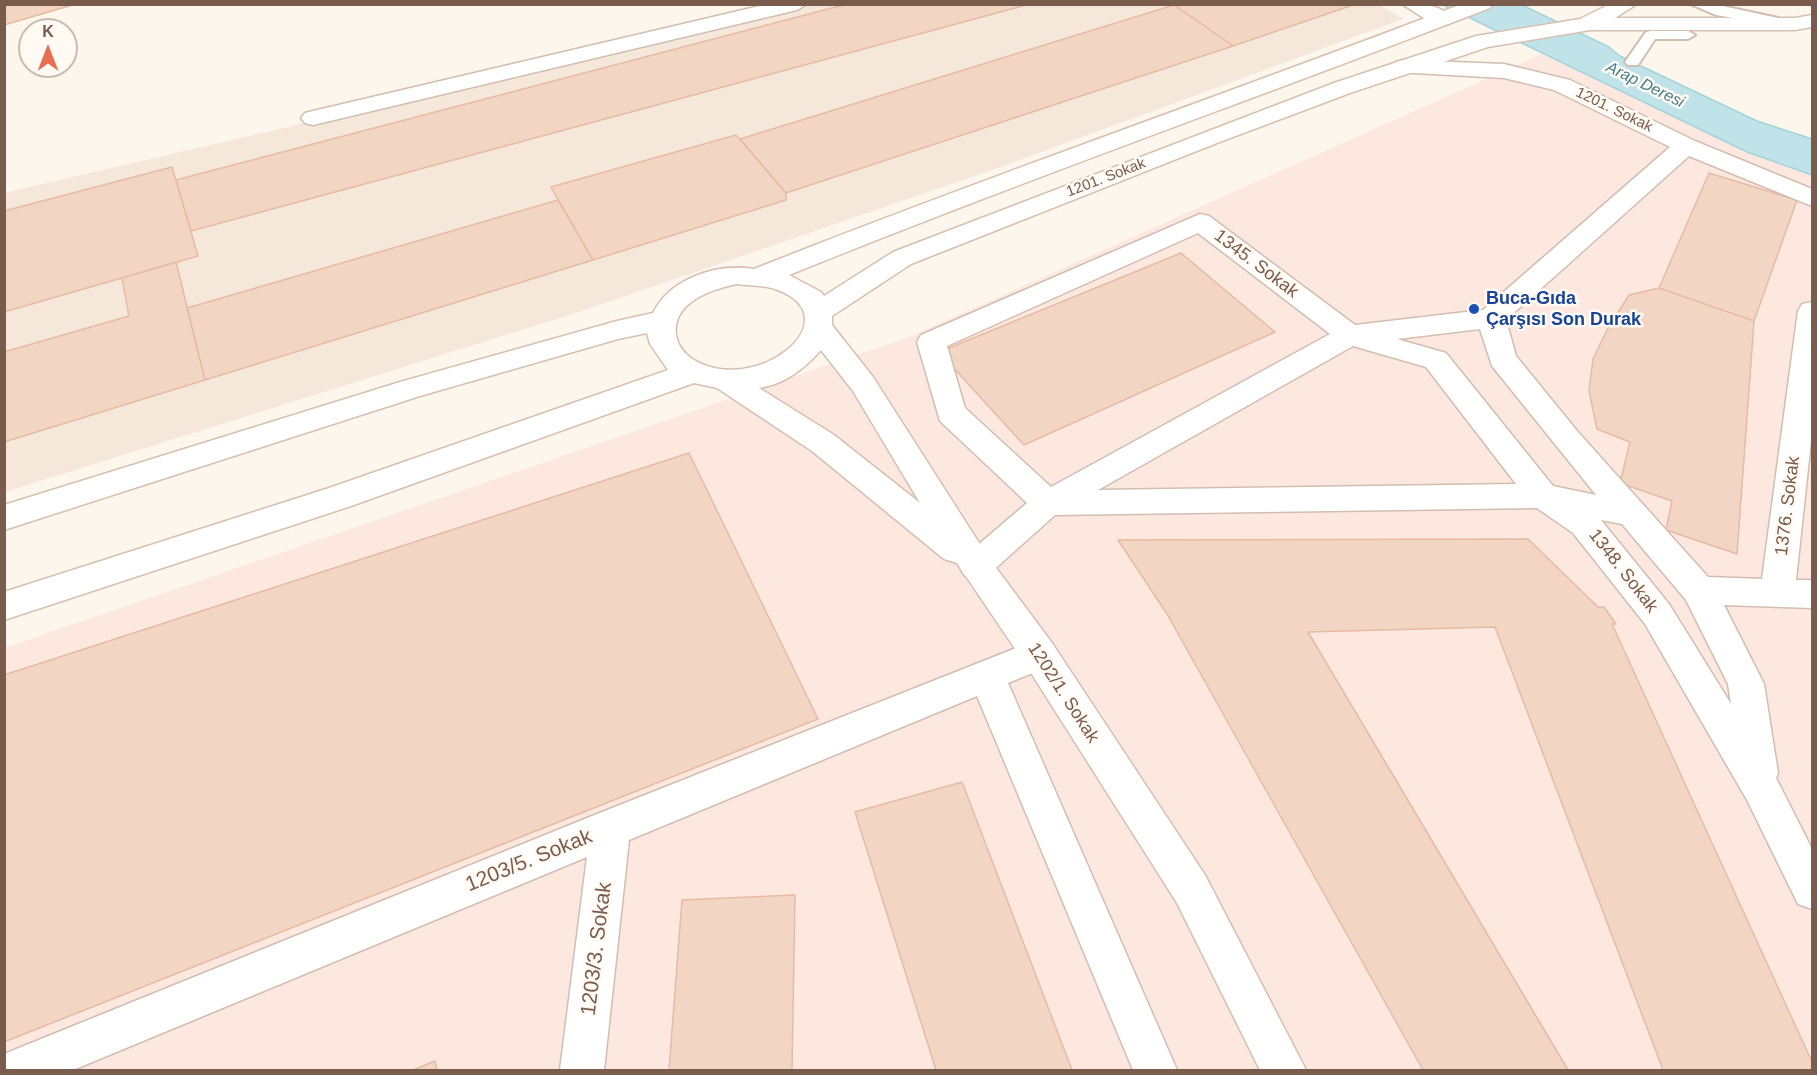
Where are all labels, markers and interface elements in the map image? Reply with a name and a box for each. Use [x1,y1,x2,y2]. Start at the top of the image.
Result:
north arrow [18,18,78,78]
text: K [42,23,54,40]
water label: Arap Deresi [1603,58,1687,112]
street label: 1201. Sokak [1573,84,1655,136]
street label: 1201. Sokak [1064,155,1148,201]
street label: 1345. Sokak [1210,225,1302,303]
place label: Buca-Gıda Çarşısı Son Durak [1486,288,1641,330]
marker: Buca-Gıda Çarşısı Son Durak [1467,302,1481,316]
street label: 1376. Sokak [1771,455,1805,557]
street label: 1348. Sokak [1584,525,1662,617]
street label: 1202/1. Sokak [1023,639,1103,747]
street label: 1203/5. Sokak [462,824,596,898]
street label: 1203/3. Sokak [576,881,618,1017]

